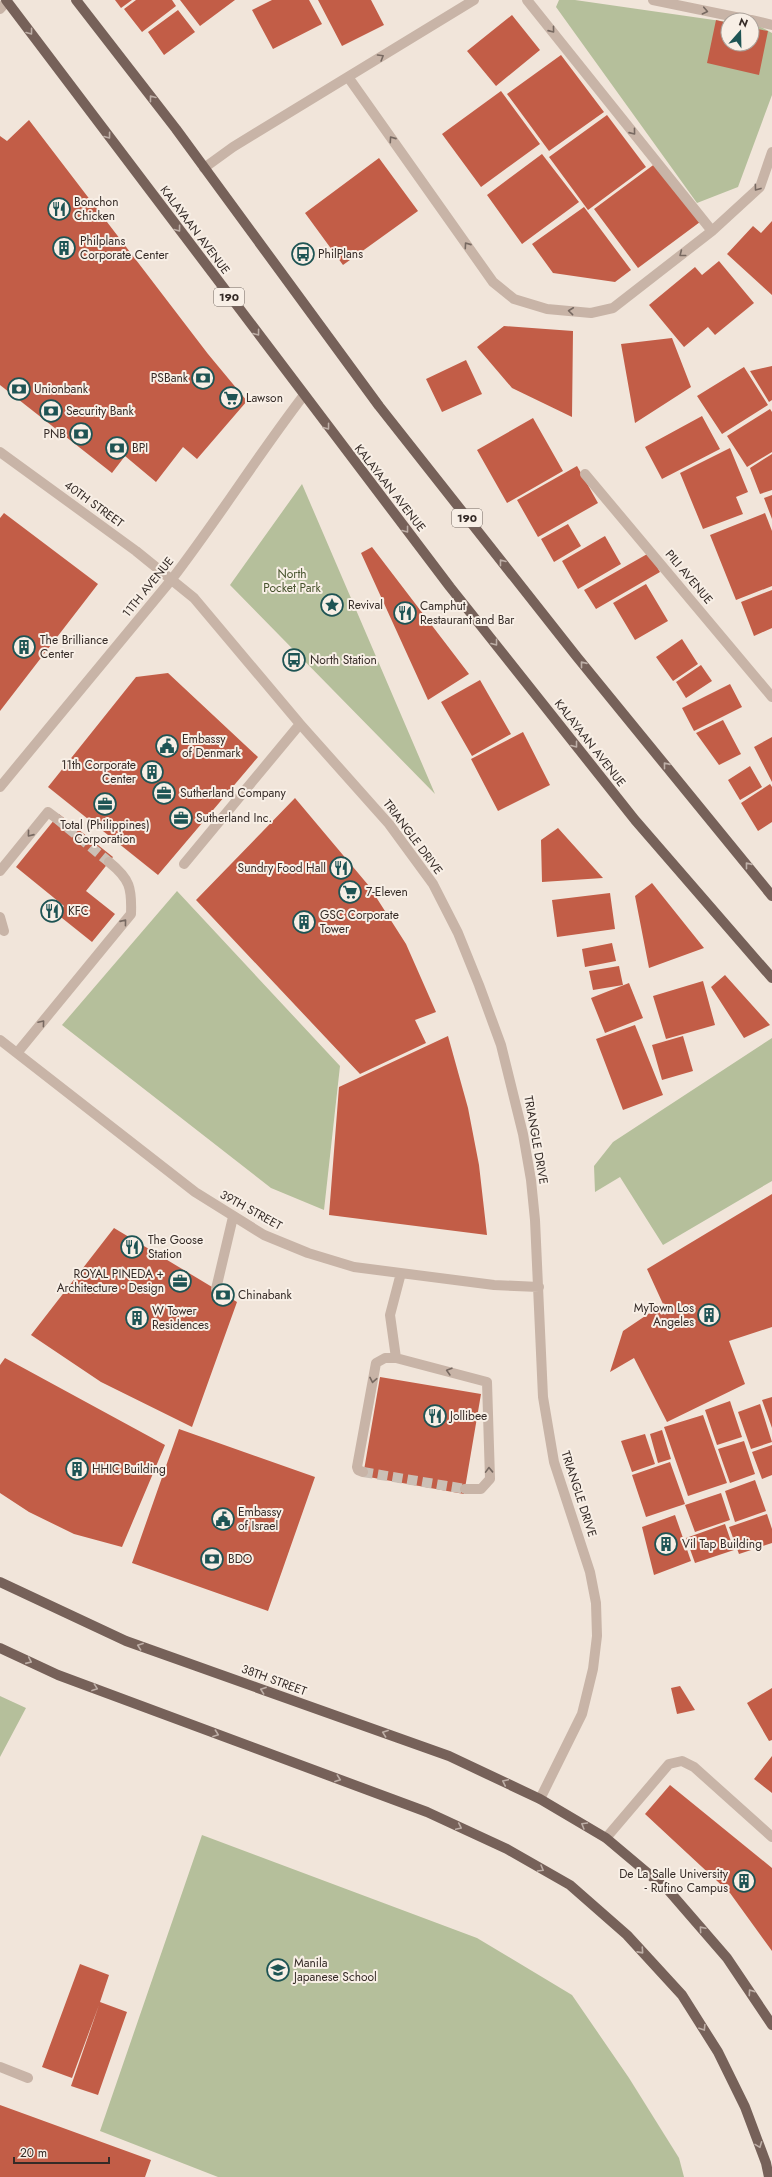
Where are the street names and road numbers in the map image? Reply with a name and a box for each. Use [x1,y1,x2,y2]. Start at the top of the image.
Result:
street label: KALAYAAN AVENUE [156,182,234,278]
road number: 190 [214,288,244,306]
street label: KALAYAAN AVENUE [350,440,430,536]
street label: 40TH STREET [61,476,128,532]
road number: 190 [452,509,482,527]
street label: PILI AVENUE [661,546,717,608]
street label: 11TH AVENUE [118,553,178,621]
street label: KALAYAAN AVENUE [550,695,630,791]
street label: TRIANGLE DRIVE [379,796,447,878]
street label: TRIANGLE DRIVE [519,1094,553,1186]
street label: 39TH STREET [217,1186,286,1235]
street label: TRIANGLE DRIVE [557,1449,601,1539]
street label: 38TH STREET [239,1660,309,1700]

